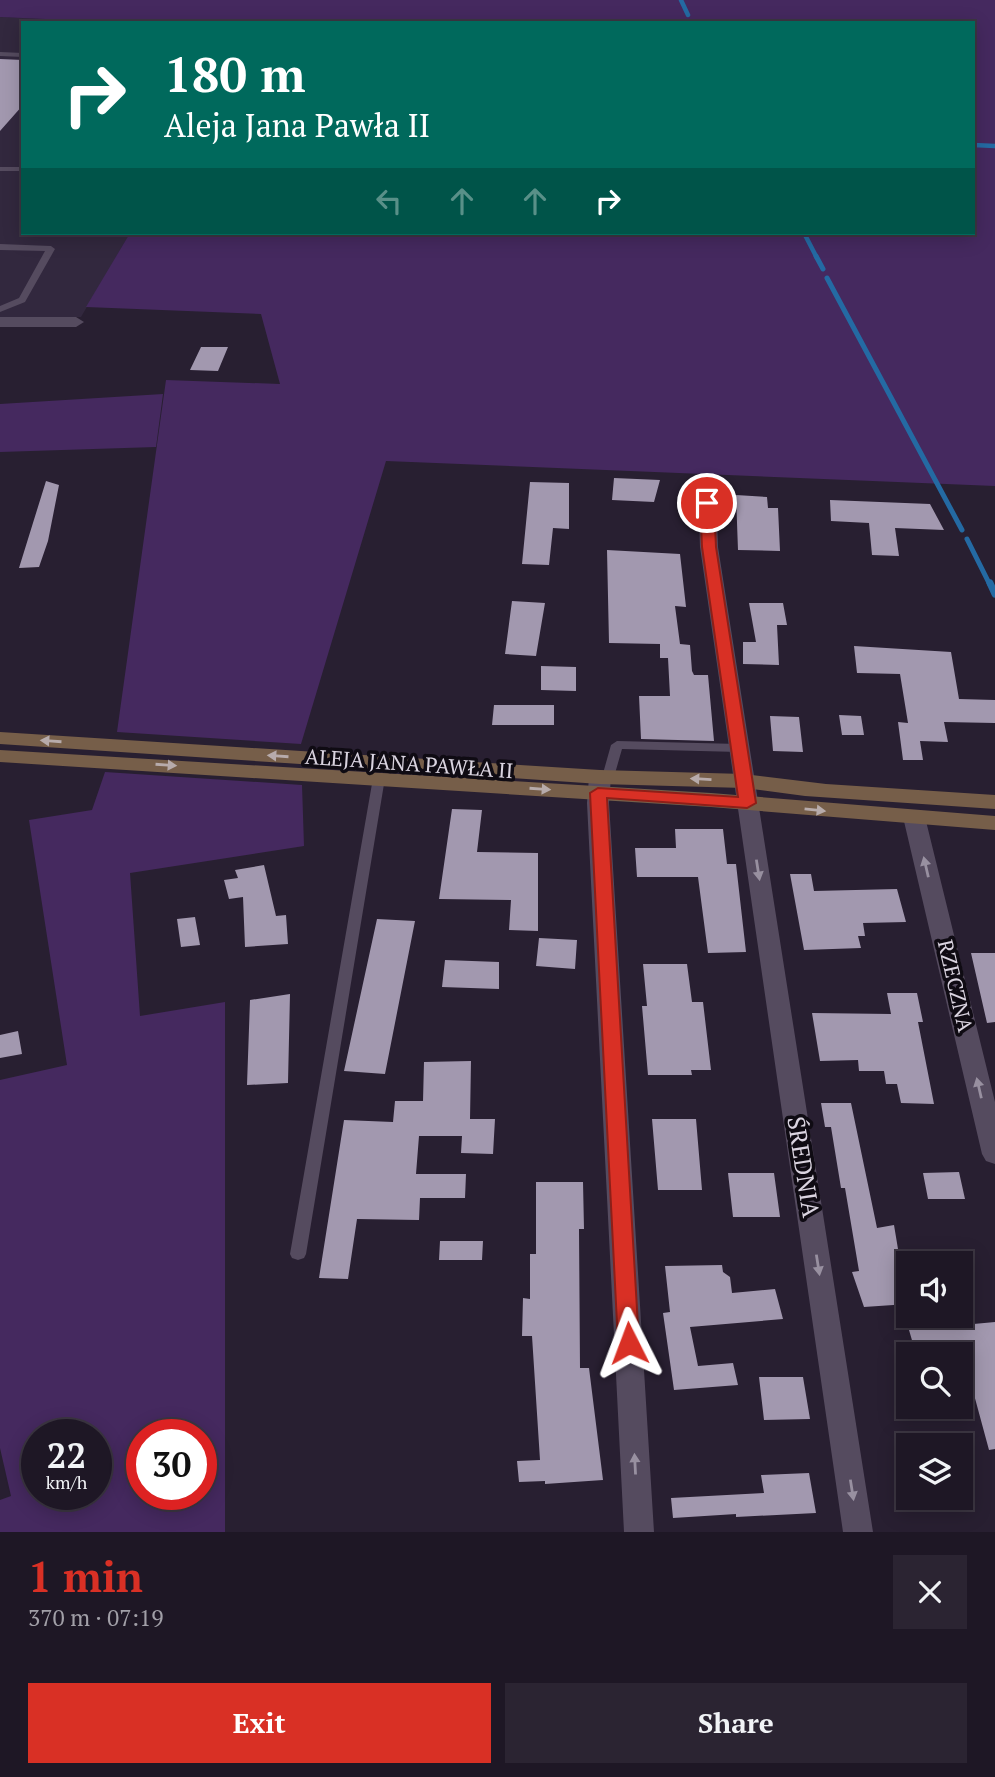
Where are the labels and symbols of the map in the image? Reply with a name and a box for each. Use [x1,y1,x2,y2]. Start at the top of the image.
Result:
pin [677,473,737,533]
one-way arrow [40,735,62,746]
street label: ALEJA JANA PAWŁA II [304,742,514,784]
one-way arrow [267,750,289,761]
one-way arrow [155,760,177,771]
one-way arrow [690,773,712,784]
one-way arrow [529,784,551,795]
one-way arrow [804,805,826,816]
one-way arrow [920,856,931,878]
one-way arrow [753,859,764,881]
street label: RZECZNA [932,937,980,1035]
one-way arrow [973,1077,984,1099]
street label: ŚREDNIA [780,1114,828,1220]
one-way arrow [813,1254,824,1276]
position arrow [592,1306,666,1380]
speed limit sign: 30 [126,1419,217,1510]
one-way arrow [630,1453,641,1475]
one-way arrow [847,1479,858,1501]

